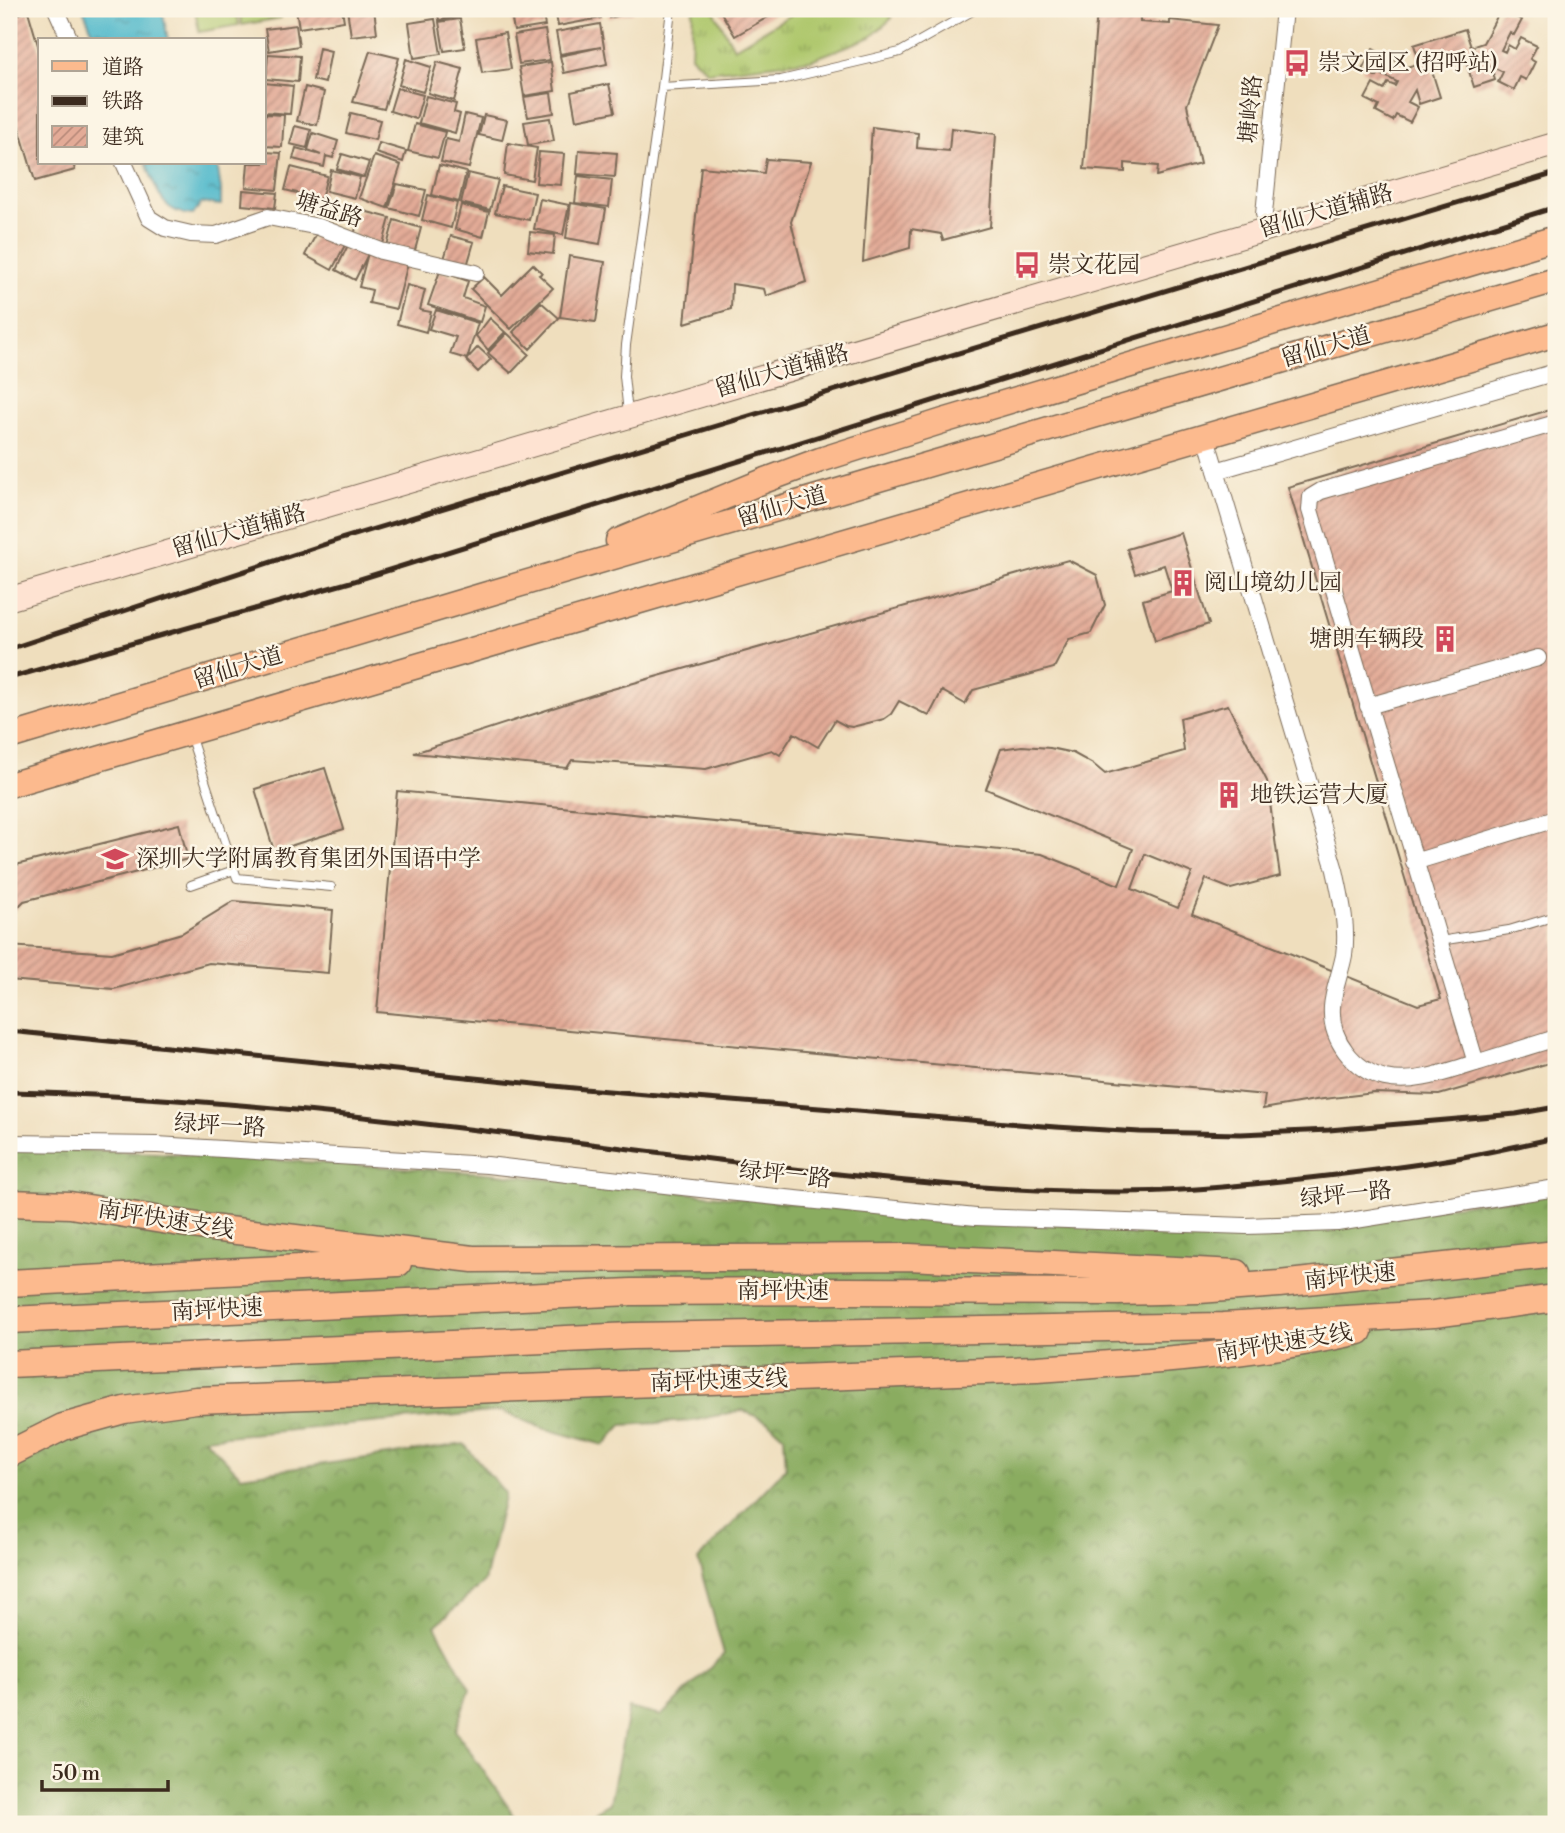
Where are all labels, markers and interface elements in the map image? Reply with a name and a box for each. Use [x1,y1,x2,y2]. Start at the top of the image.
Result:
legend [38,38,266,164]
bus stop icon: 崇文园区 (招呼站) [1282,48,1312,78]
place label: 崇文园区 (招呼站) [1318,49,1498,77]
text: 道路 [102,55,144,81]
street label: 塘岭路 [1234,73,1268,145]
text: 铁路 [102,89,144,115]
text: 建筑 [102,125,144,151]
street label: 留仙大道辅路 [1256,179,1396,243]
street label: 塘益路 [292,187,366,233]
bus stop icon: 崇文花园 [1012,250,1042,280]
place label: 崇文花园 [1048,251,1140,279]
street label: 留仙大道 [1278,321,1374,373]
street label: 留仙大道辅路 [712,339,852,403]
street label: 留仙大道 [734,481,830,533]
street label: 留仙大道辅路 [169,499,309,563]
building icon: 阅山境幼儿园 [1168,568,1198,598]
place label: 阅山境幼儿园 [1204,569,1342,597]
building icon: 塘朗车辆段 [1430,624,1460,654]
place label: 塘朗车辆段 [1309,625,1424,653]
street label: 留仙大道 [190,641,286,695]
building icon: 地铁运营大厦 [1214,780,1244,810]
place label: 地铁运营大厦 [1250,781,1388,809]
school or university icon: 深圳大学附属教育集团外国语中学 [100,844,130,874]
place label: 深圳大学附属教育集团外国语中学 [136,845,481,873]
street label: 绿坪一路 [173,1110,267,1142]
street label: 绿坪一路 [738,1156,832,1194]
street label: 绿坪一路 [1299,1176,1393,1214]
street label: 南坪快速支线 [96,1195,236,1245]
street label: 南坪快速 [1303,1258,1397,1296]
street label: 南坪快速 [737,1277,829,1305]
street label: 南坪快速 [170,1294,264,1326]
street label: 南坪快速支线 [1214,1318,1354,1368]
street label: 南坪快速支线 [650,1365,788,1397]
scale bar [42,1749,168,1793]
text: 50 m [52,1761,100,1787]

